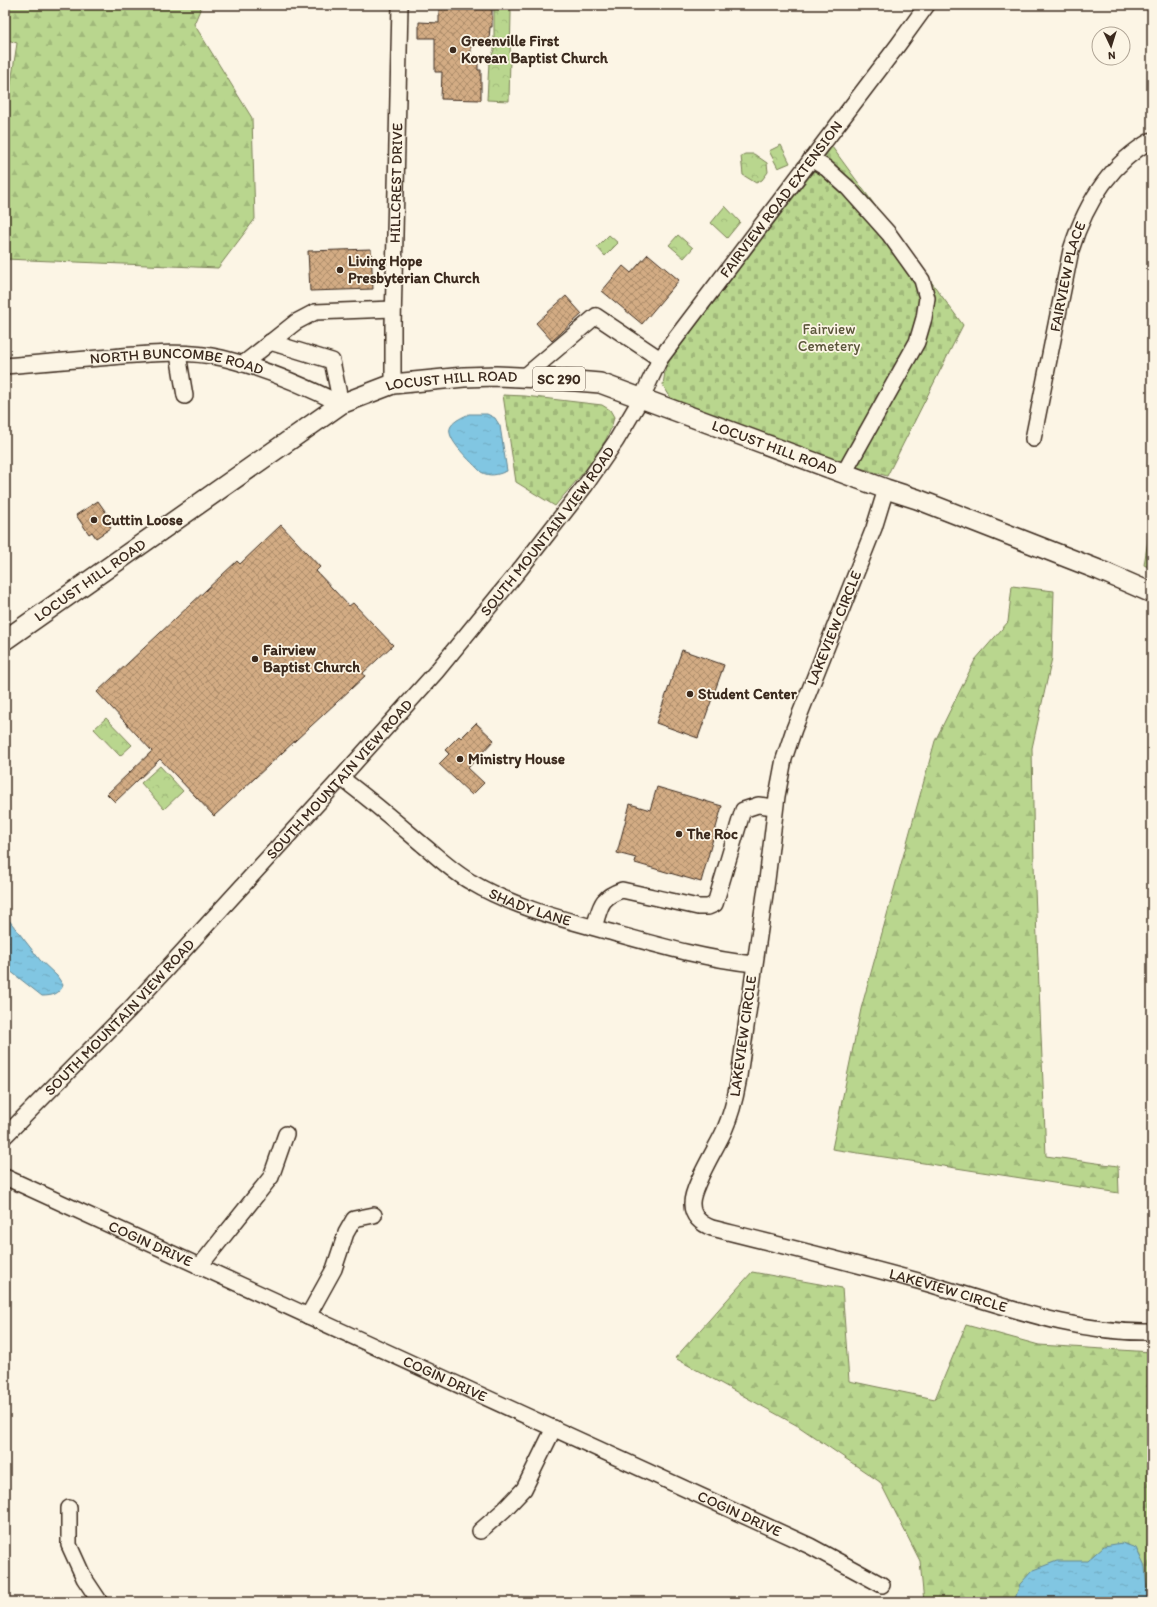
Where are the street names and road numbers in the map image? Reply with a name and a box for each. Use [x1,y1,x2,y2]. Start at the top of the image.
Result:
street label: FAIRVIEW ROAD EXTENSION [716,117,846,281]
street label: HILLCREST DRIVE [386,123,406,243]
street label: FAIRVIEW PLACE [1046,219,1090,333]
street label: NORTH BUNCOMBE ROAD [89,344,266,379]
street label: LOCUST HILL ROAD [383,367,518,395]
road number: SC 290 [533,367,585,391]
street label: LOCUST HILL ROAD [709,416,840,479]
street label: SOUTH MOUNTAIN VIEW ROAD [476,443,619,620]
street label: LOCUST HILL ROAD [31,535,150,626]
street label: LAKEVIEW CIRCLE [803,568,865,688]
street label: SOUTH MOUNTAIN VIEW ROAD [262,696,416,863]
street label: SHADY LANE [486,884,573,930]
street label: SOUTH MOUNTAIN VIEW ROAD [41,935,198,1099]
street label: LAKEVIEW CIRCLE [726,974,760,1098]
street label: COGIN DRIVE [106,1217,195,1271]
street label: LAKEVIEW CIRCLE [887,1265,1009,1316]
street label: COGIN DRIVE [400,1352,490,1406]
street label: COGIN DRIVE [695,1487,784,1541]

